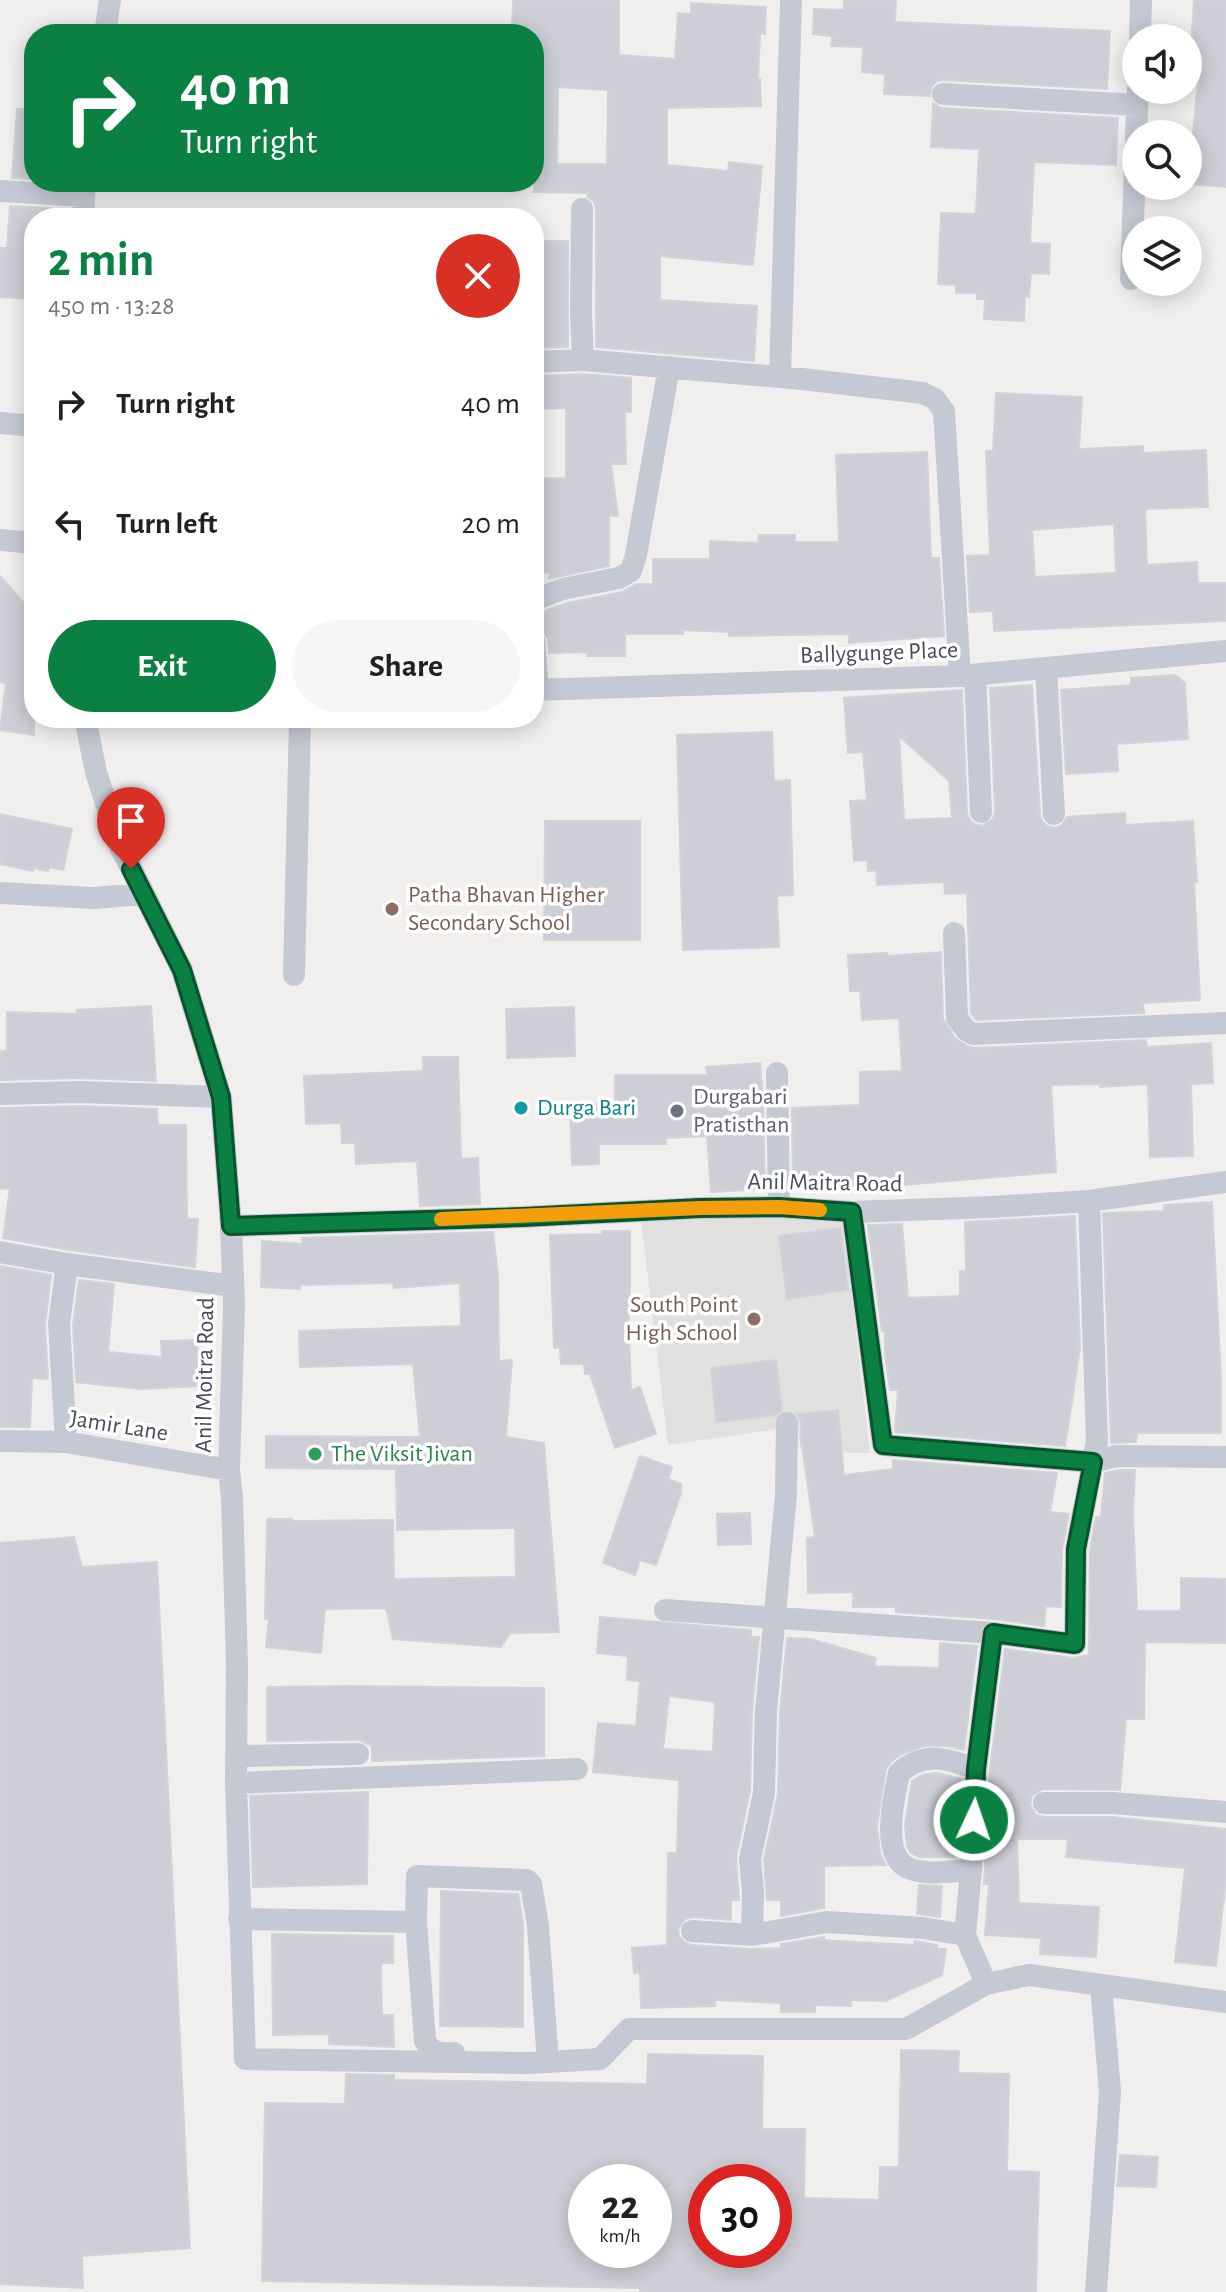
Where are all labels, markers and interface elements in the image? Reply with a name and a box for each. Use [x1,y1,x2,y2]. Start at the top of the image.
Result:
map controls [1122,24,1202,296]
button: sound [1122,24,1202,104]
icon: right [48,56,152,160]
text: 40 m [180,59,291,115]
button: search [1122,120,1202,200]
text: Turn right [180,124,317,160]
button: layers [1122,216,1202,296]
button: close [436,234,520,318]
text: 2 min [48,237,155,285]
text: 450 m · 13:28 [48,293,175,319]
icon: right [48,382,92,426]
text: Turn right [116,389,235,419]
text: 40 m [461,389,520,419]
icon: left [48,502,92,546]
text: Turn left [116,509,217,539]
text: 20 m [462,509,520,539]
button: Exit [48,620,276,712]
button: Share [292,620,520,712]
street label: Ballygunge Place [800,638,958,668]
pin [97,787,165,869]
icon: arrive [109,799,153,843]
place label: Patha Bhavan Higher Secondary School [408,883,605,935]
marker: Patha Bhavan Higher Secondary School [383,900,401,918]
place label: Durgabari Pratisthan [693,1085,789,1137]
place label: Durga Bari [537,1096,636,1120]
marker: Durga Bari [512,1099,530,1117]
marker: Durgabari Pratisthan [668,1102,686,1120]
street label: Anil Maitra Road [747,1170,903,1196]
place label: South Point High School [626,1293,738,1345]
street label: Anil Moitra Road [192,1297,218,1453]
marker: South Point High School [745,1310,763,1328]
street label: Jamir Lane [68,1406,170,1446]
place label: The Viksit Jivan [331,1442,473,1466]
marker: The Viksit Jivan [306,1445,324,1463]
position arrow [932,1778,1016,1862]
speed limit sign: 30 [688,2164,792,2268]
text: 22 [601,2186,639,2226]
text: km/h [599,2226,641,2246]

